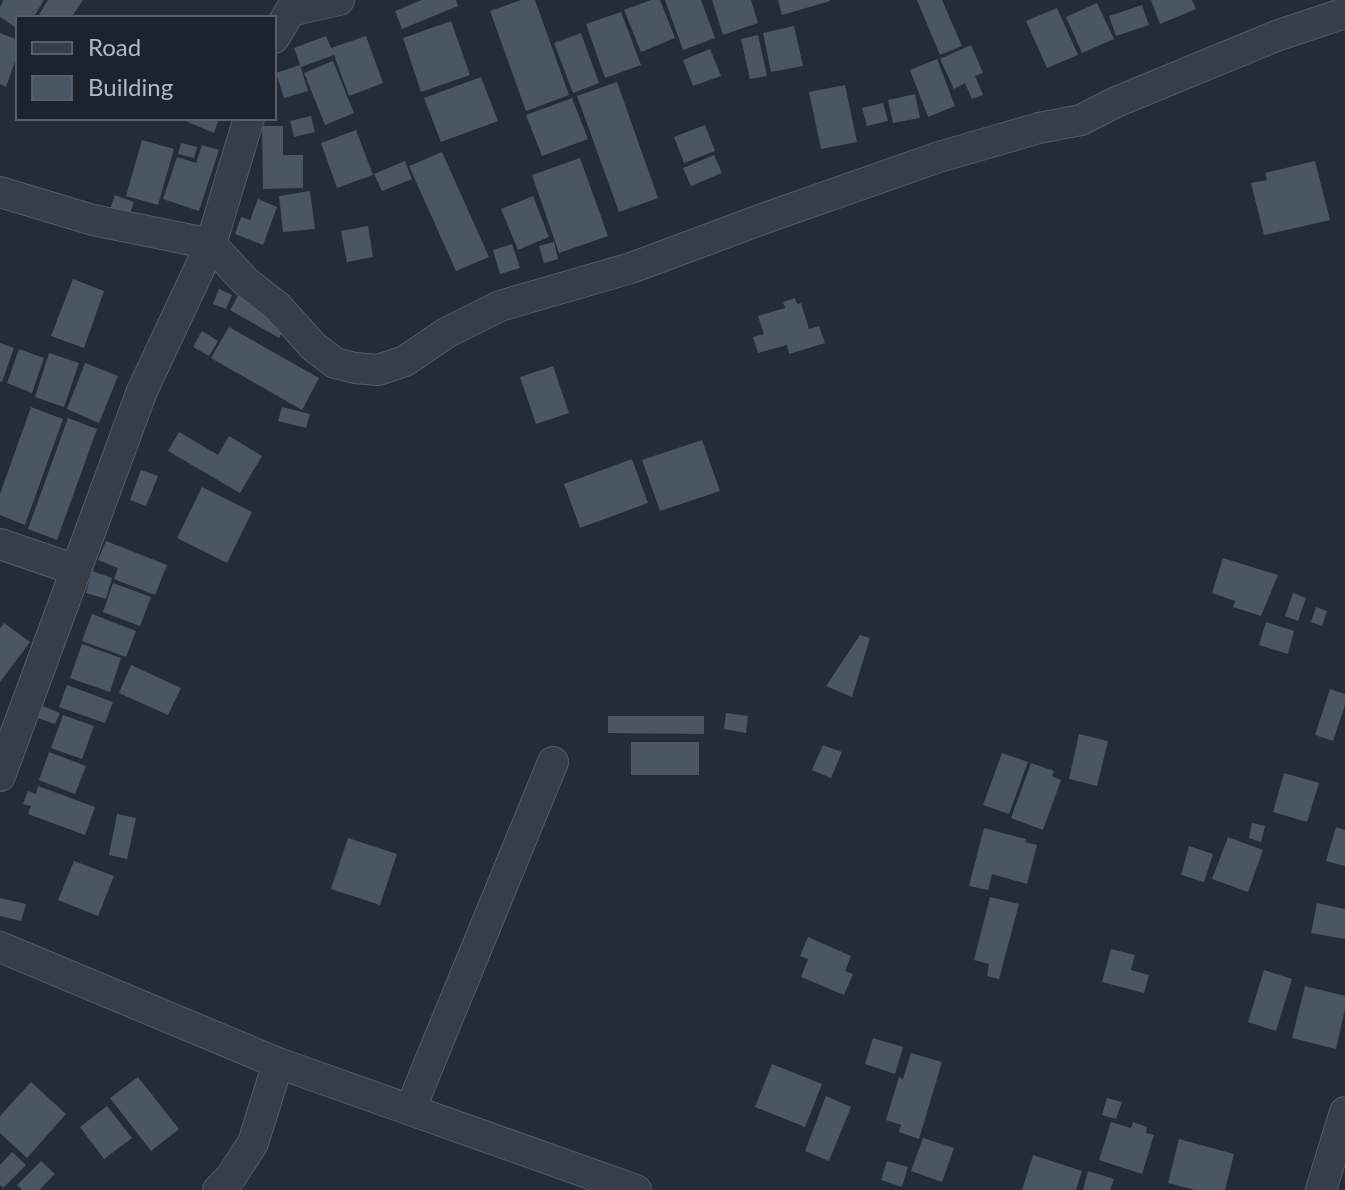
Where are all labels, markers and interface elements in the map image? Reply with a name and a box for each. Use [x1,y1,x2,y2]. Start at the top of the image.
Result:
legend [16,16,276,120]
text: Road [88,32,141,61]
text: Building [88,72,173,101]

